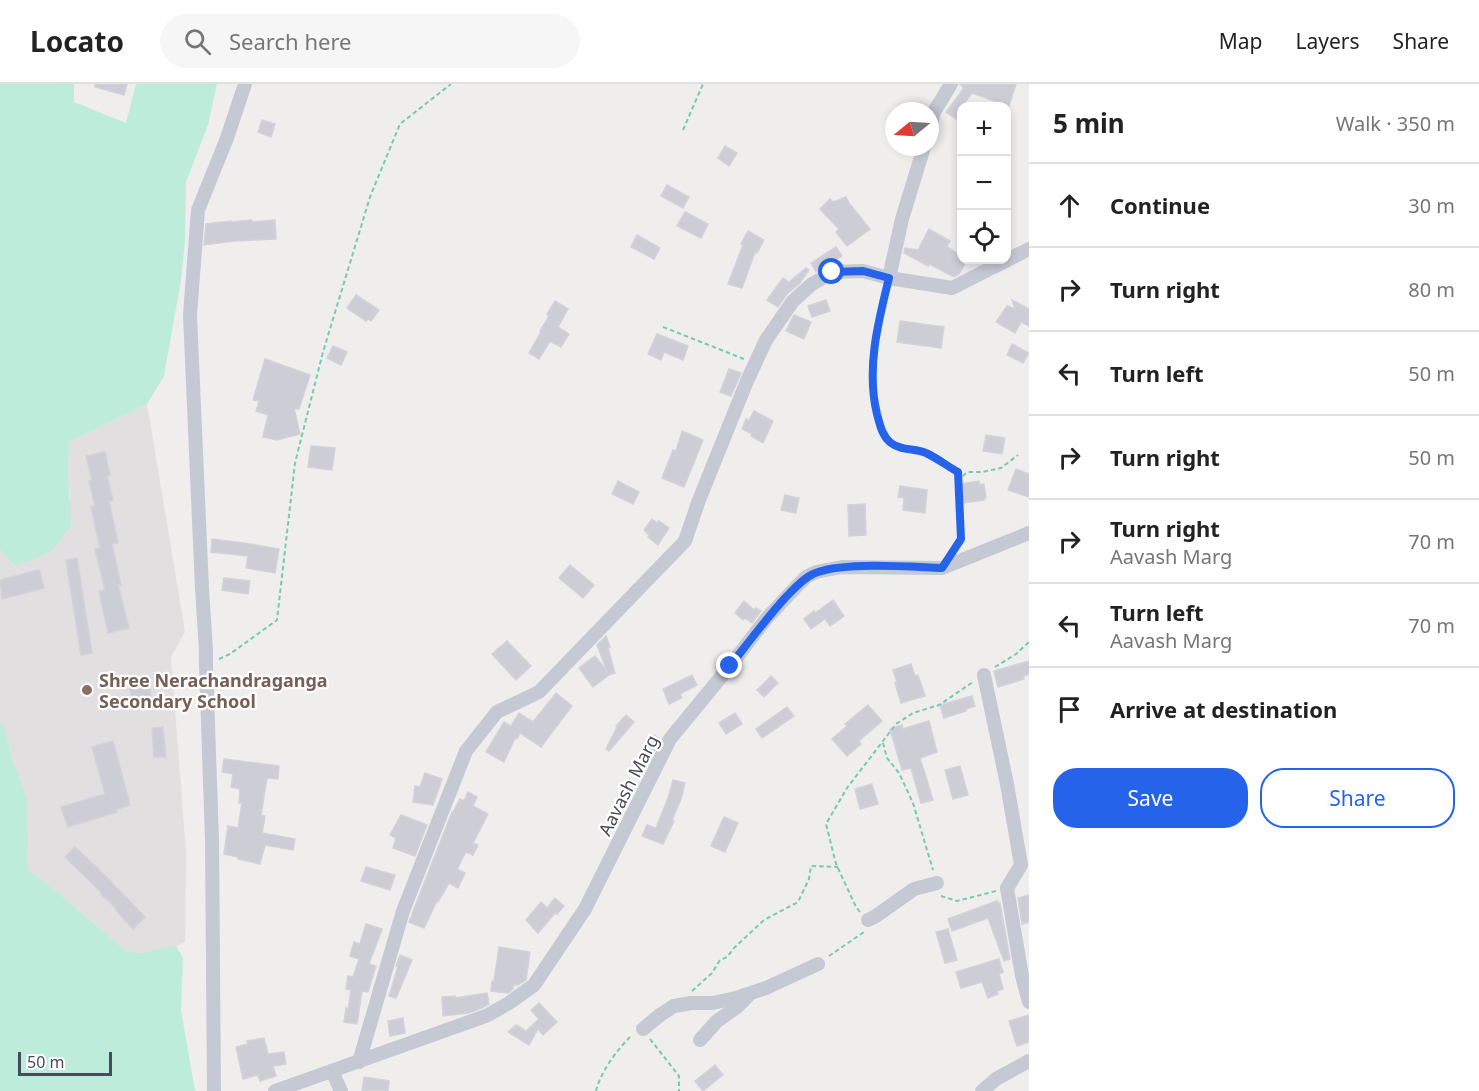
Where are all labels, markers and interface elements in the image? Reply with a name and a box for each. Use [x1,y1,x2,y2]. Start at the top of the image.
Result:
search box [160,14,580,68]
text: Locato [30,22,124,60]
icon: search [181,25,214,58]
text: Search here [229,26,351,56]
text: Map [1219,27,1263,55]
text: Layers [1296,27,1360,55]
text: Share [1393,27,1449,55]
north arrow [885,102,939,156]
map controls [957,102,1011,264]
button: + [957,102,1011,156]
text: 5 min [1053,105,1125,141]
text: Walk · 350 m [1336,110,1455,137]
button: − [957,156,1011,210]
icon: ahead [1053,189,1086,222]
text: Continue [1110,190,1210,220]
text: 30 m [1408,192,1455,219]
button: locate [957,210,1011,264]
route start [818,258,844,284]
icon: right [1053,273,1086,306]
text: Turn right [1110,274,1220,304]
text: 80 m [1408,276,1455,303]
icon: left [1053,357,1086,390]
text: Turn left [1110,358,1204,388]
text: 50 m [1408,360,1455,387]
icon: right [1053,441,1086,474]
text: Turn right [1110,442,1220,472]
text: 50 m [1408,444,1455,471]
text: Turn right [1110,513,1220,543]
icon: right [1053,525,1086,558]
text: 70 m [1408,528,1455,555]
text: Aavash Marg [1110,543,1232,570]
text: Turn left [1110,597,1204,627]
icon: left [1053,609,1086,642]
text: 70 m [1408,612,1455,639]
text: Aavash Marg [1110,627,1232,654]
route end [716,652,742,678]
place label: Shree Nerachandraganga Secondary School [99,668,328,713]
marker: Shree Nerachandraganga Secondary School [80,683,94,697]
icon: arrive [1053,693,1086,726]
text: Arrive at destination [1110,694,1337,724]
street label: Aavash Marg [592,731,664,839]
button: Save [1053,768,1248,828]
button: Share [1260,768,1455,828]
scale bar [18,1049,112,1076]
text: 50 m [27,1051,64,1073]

